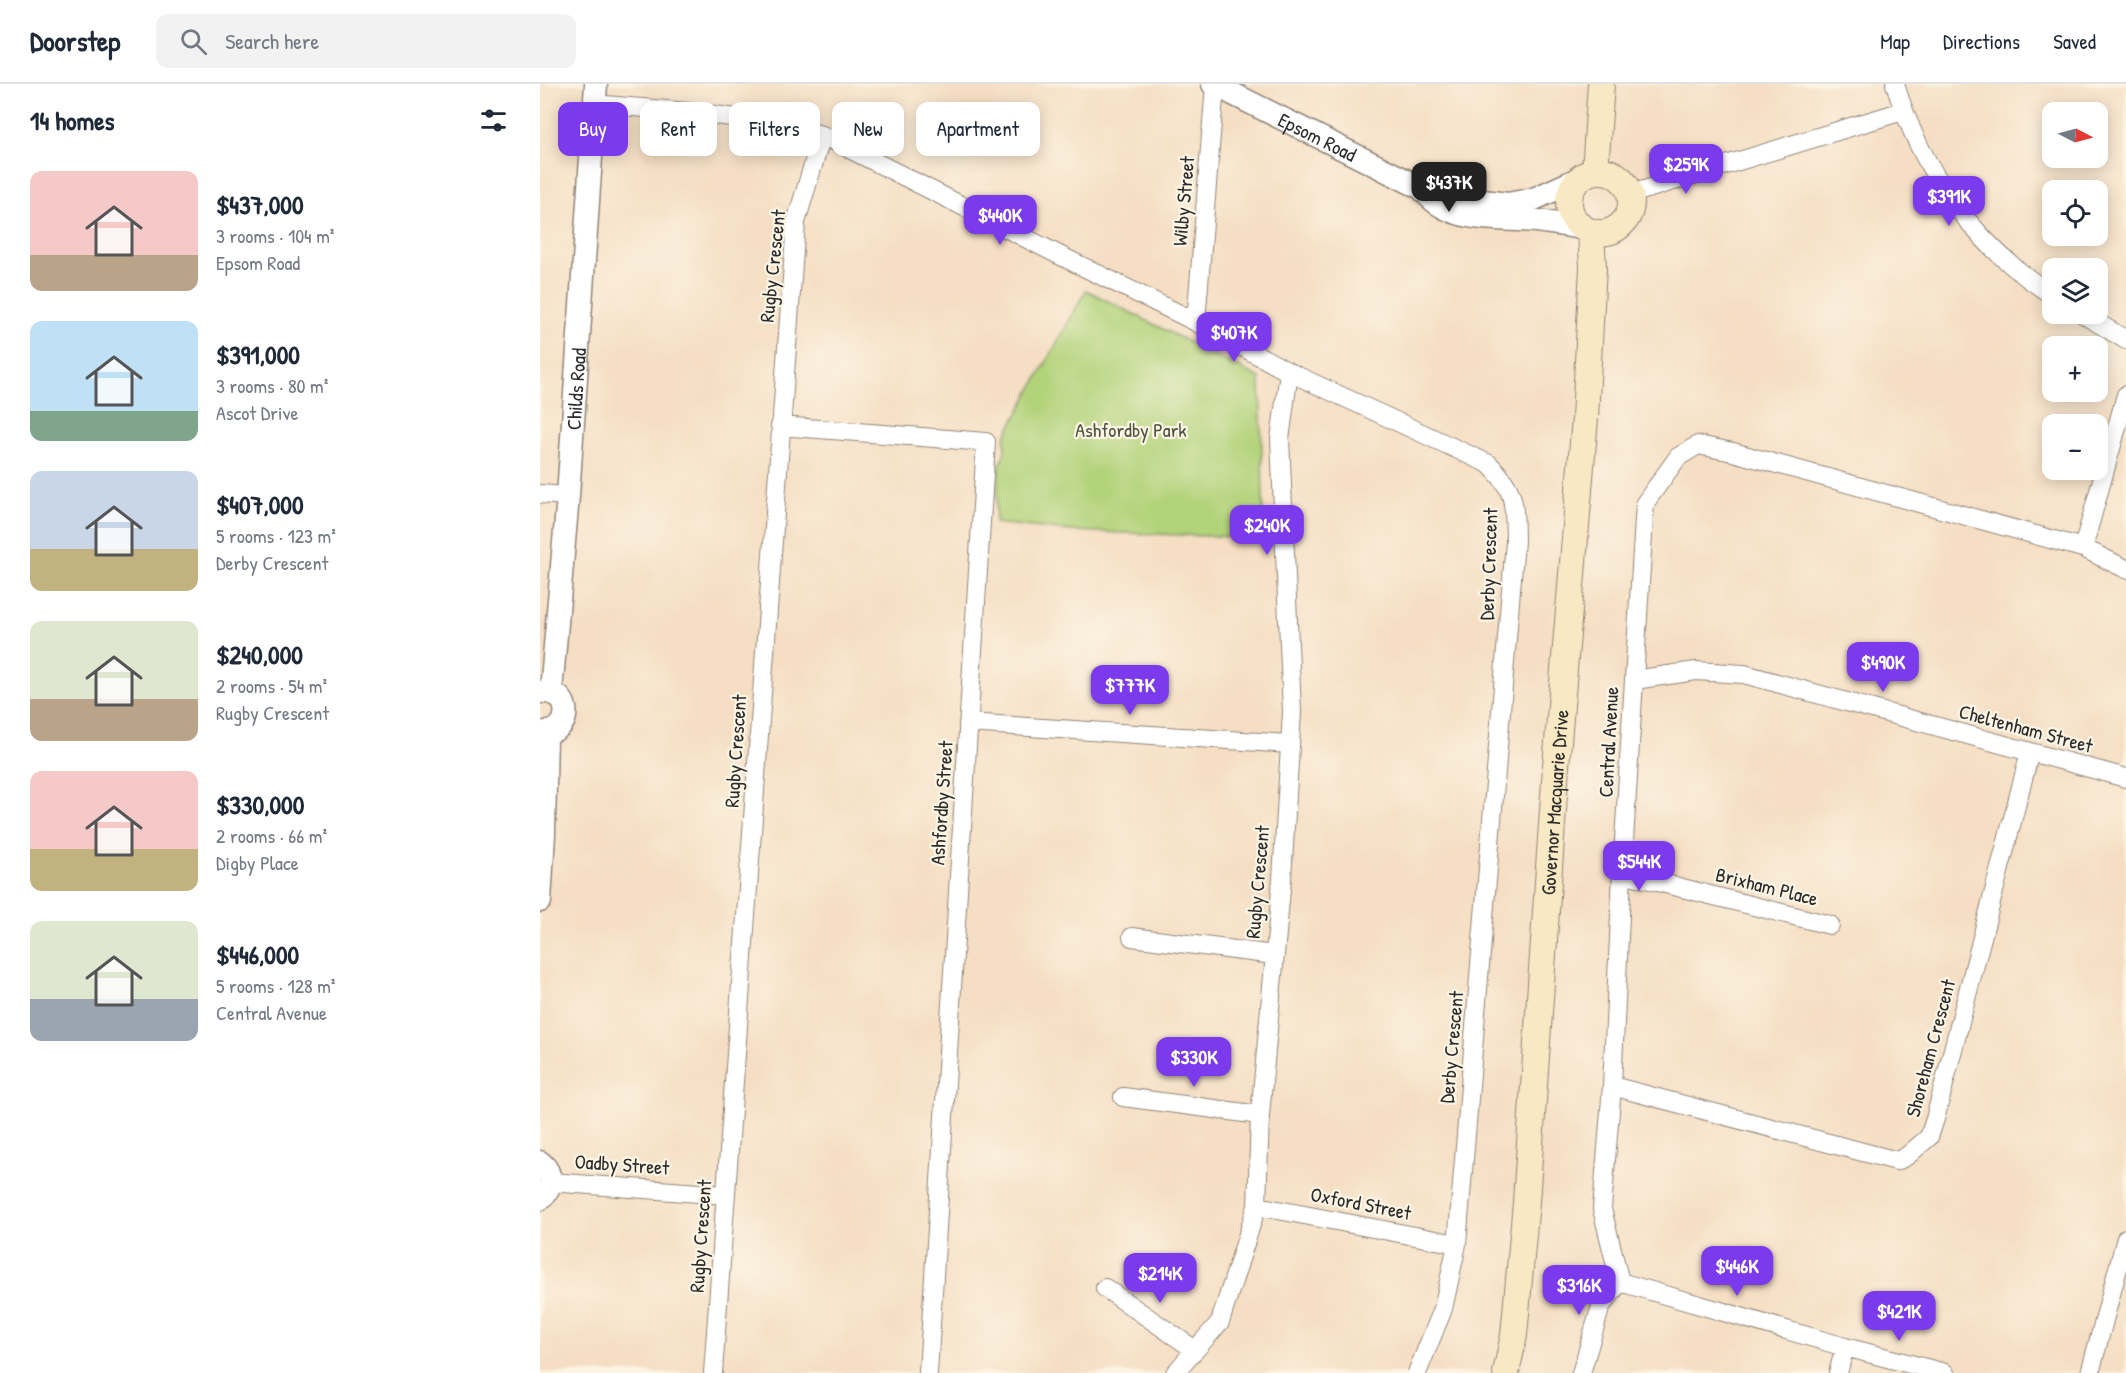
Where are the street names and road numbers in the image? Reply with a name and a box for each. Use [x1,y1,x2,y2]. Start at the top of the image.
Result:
street label: Epsom Road [1274,105,1362,167]
street label: Wilby Street [1166,154,1200,247]
street label: Rugby Crescent [753,207,791,324]
street label: Childs Road [559,347,592,431]
street label: Derby Crescent [1473,506,1503,621]
street label: Central Avenue [1592,686,1624,798]
street label: Rugby Crescent [718,692,752,808]
street label: Cheltenham Street [1956,697,2097,759]
street label: Governor Macquarie Drive [1534,709,1574,896]
street label: Ashfordby Street [923,739,959,866]
street label: Rugby Crescent [1239,823,1275,940]
street label: Brixham Place [1713,860,1821,912]
street label: Shoreham Crescent [1899,975,1962,1120]
street label: Derby Crescent [1433,989,1469,1104]
street label: Oadby Street [574,1147,671,1181]
street label: Rugby Crescent [683,1177,717,1293]
street label: Oxford Street [1308,1180,1415,1226]

